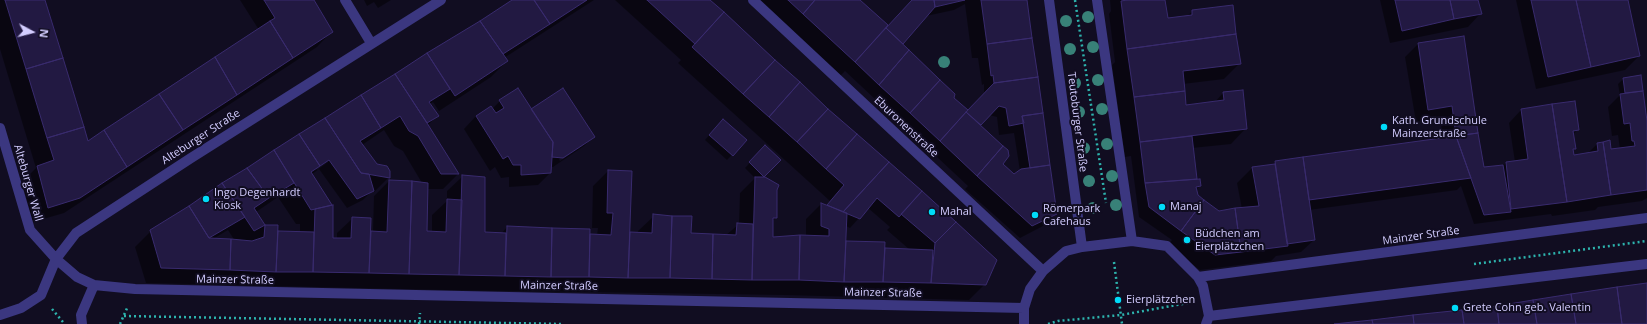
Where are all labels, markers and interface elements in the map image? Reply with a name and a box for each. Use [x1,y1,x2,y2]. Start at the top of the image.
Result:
north arrow [12,12,52,52]
text: N [36,28,52,39]
street label: Teutoburger Straße [1064,71,1090,173]
street label: Eburonenstraße [871,94,941,160]
street label: Alteburger Straße [159,107,243,167]
place label: Kath. Grundschule Mainzerstraße [1392,114,1487,140]
marker: Kath. Grundschule Mainzerstraße [1379,122,1389,132]
street label: Alteburger Wall [11,143,45,223]
place label: Ingo Degenhardt Kiosk [214,186,300,212]
marker: Ingo Degenhardt Kiosk [201,194,211,204]
place label: Manaj [1170,200,1202,214]
place label: Römerpark Cafehaus [1043,202,1100,228]
marker: Manaj [1157,202,1167,212]
place label: Mahal [940,205,972,219]
marker: Mahal [927,207,937,217]
marker: Römerpark Cafehaus [1030,210,1040,220]
street label: Mainzer Straße [1382,224,1460,248]
place label: Büdchen am Eierplätzchen [1195,227,1264,253]
marker: Büdchen am Eierplätzchen [1182,235,1192,245]
street label: Mainzer Straße [196,273,274,287]
street label: Mainzer Straße [520,279,598,293]
street label: Mainzer Straße [844,286,922,300]
place label: Eierplätzchen [1126,293,1195,307]
marker: Eierplätzchen [1113,295,1123,305]
place label: Grete Cohn geb. Valentin [1463,301,1591,315]
marker: Grete Cohn geb. Valentin [1450,303,1460,313]

